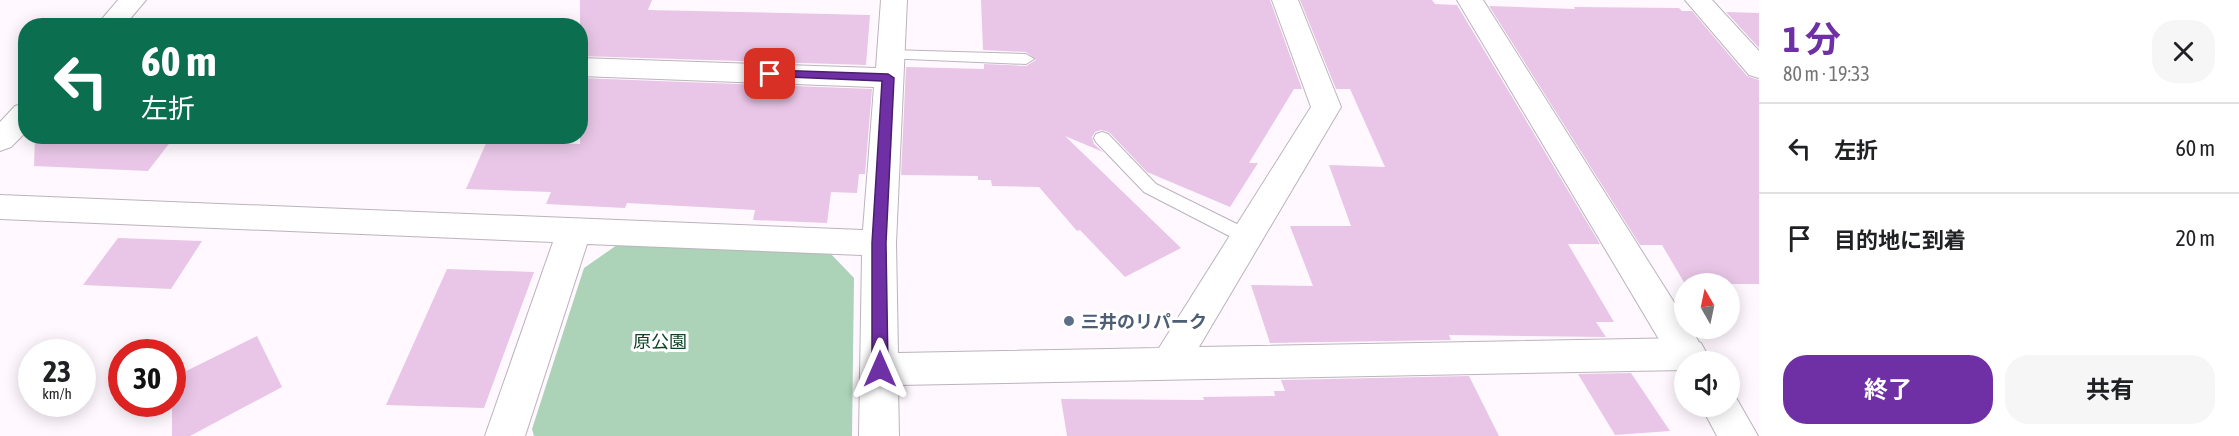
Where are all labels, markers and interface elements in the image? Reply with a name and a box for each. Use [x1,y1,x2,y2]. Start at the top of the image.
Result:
text: 1 分 [1783,18,1841,60]
button: close [2152,20,2215,83]
text: 60 m [141,37,216,85]
icon: left [42,42,120,120]
pin [744,48,795,99]
icon: arrive [753,57,786,90]
text: 80 m · 19:33 [1783,62,1870,85]
text: 左折 [141,93,195,124]
icon: left [1783,132,1816,165]
text: 60 m [2175,135,2215,161]
text: 左折 [1834,137,1878,163]
icon: arrive [1783,222,1816,255]
text: 20 m [2175,225,2215,251]
text: 目的地に到着 [1834,227,1966,253]
north arrow [1674,273,1740,339]
map controls [1674,273,1740,417]
place label: 三井のリパーク [1081,311,1207,332]
marker: 三井のリパーク [1062,314,1076,328]
park label: 原公園 [633,331,687,352]
position arrow [848,337,912,401]
speed limit sign: 30 [108,339,186,417]
button: sound [1674,351,1740,417]
text: 23 [43,354,71,388]
button: 終了 [1783,355,1993,424]
button: 共有 [2005,355,2215,424]
text: km/h [42,385,72,402]

